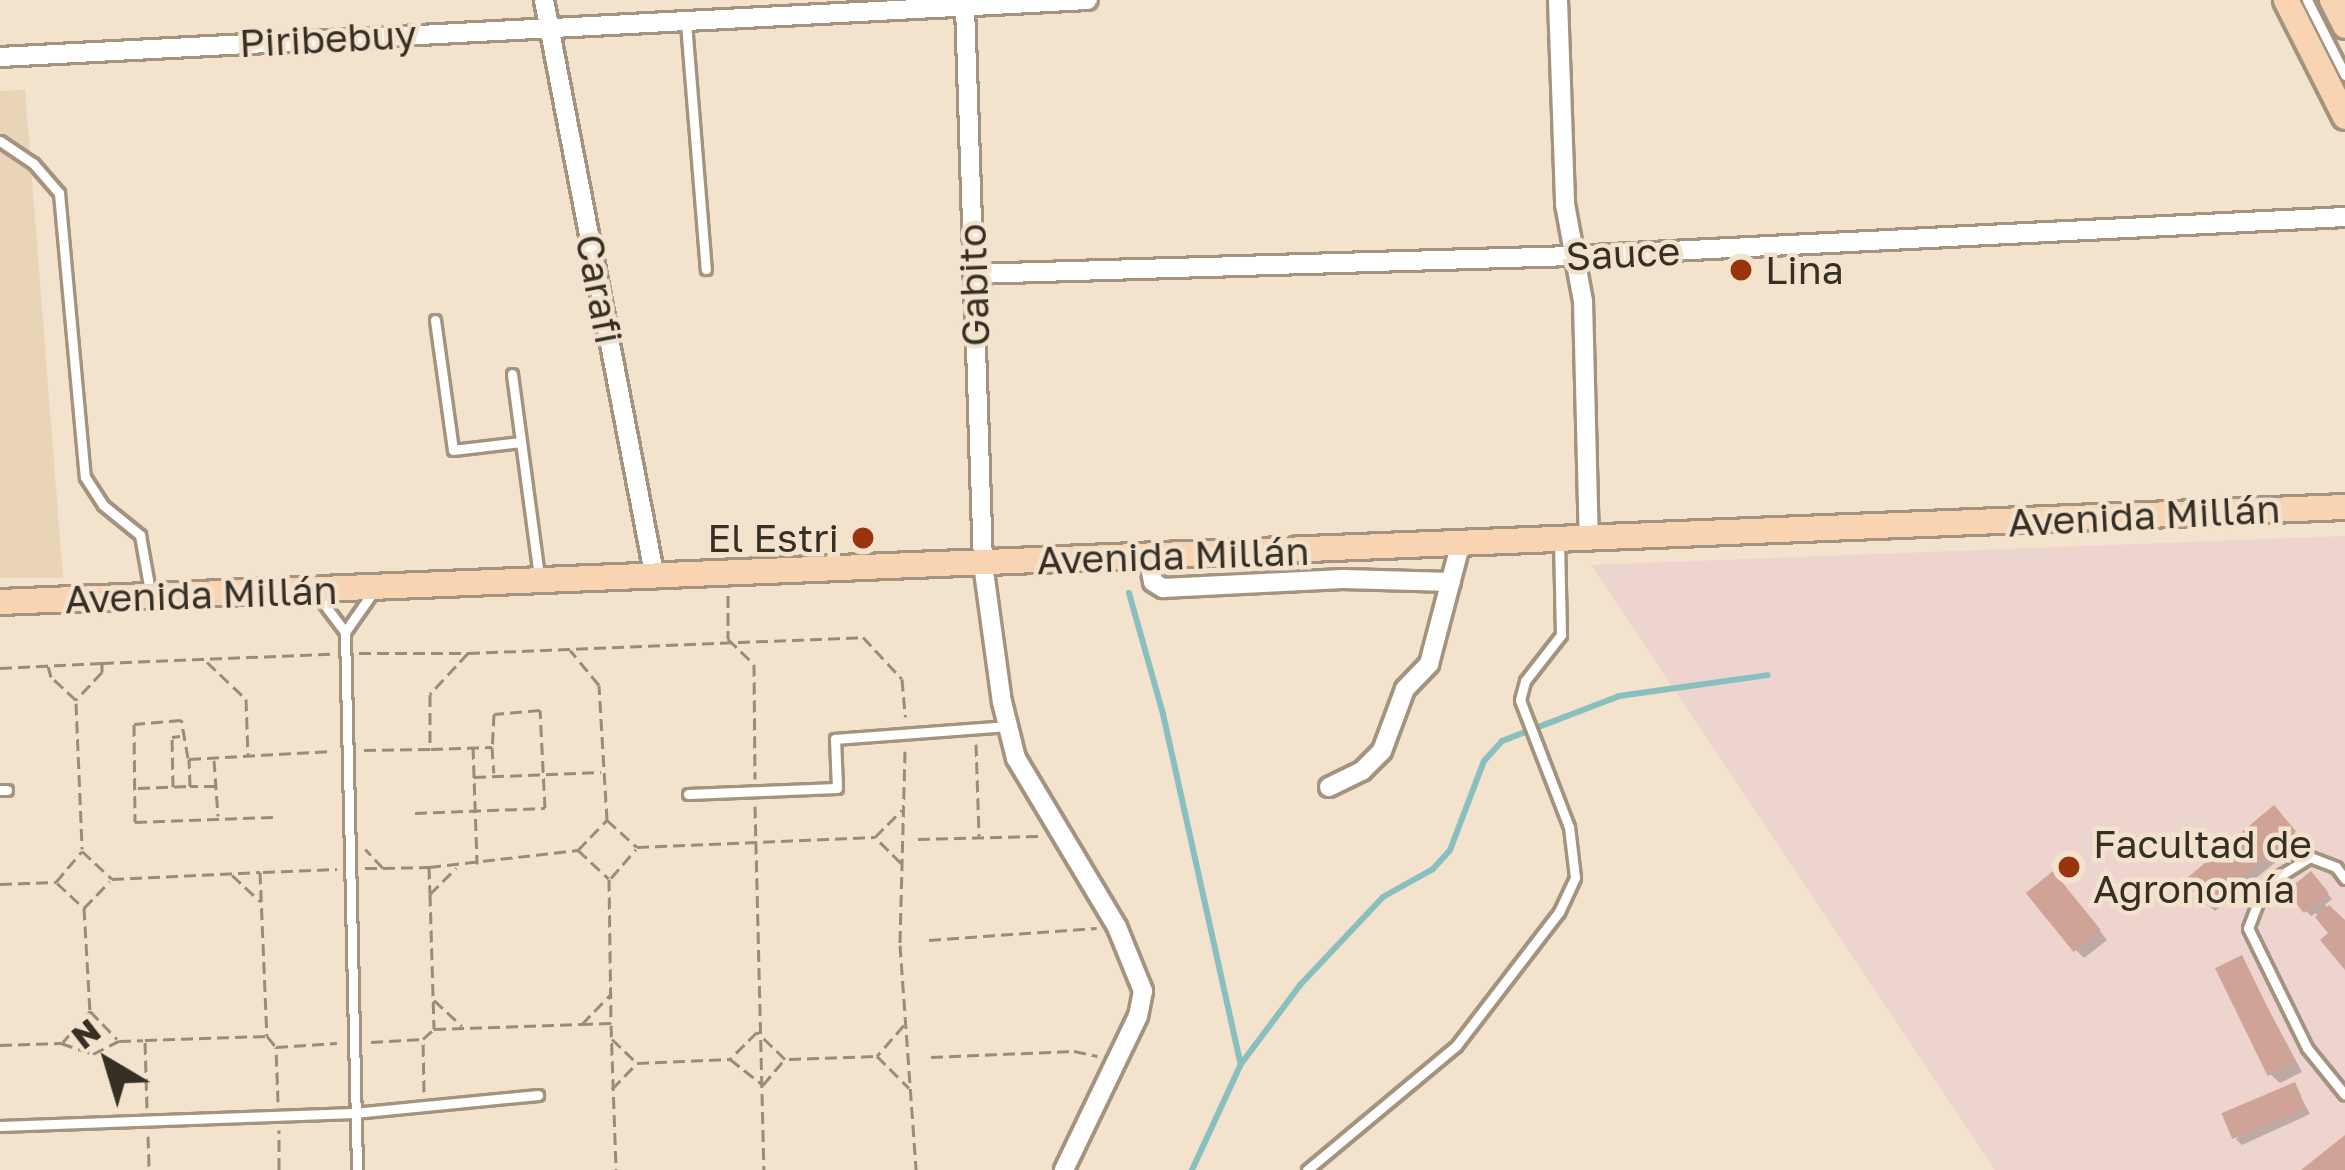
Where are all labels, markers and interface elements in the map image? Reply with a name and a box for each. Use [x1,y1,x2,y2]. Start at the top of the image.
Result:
street label: Piribebuy [238,11,418,67]
street label: Gabito [948,223,1000,347]
street label: Sauce [1565,228,1681,280]
street label: Carafi [566,230,632,348]
place label: Lina [1765,247,1844,293]
marker: Lina [1728,257,1754,283]
street label: Avenida Millán [2007,485,2281,547]
place label: El Estri [707,515,839,561]
marker: El Estri [850,525,876,551]
street label: Avenida Millán [1036,528,1310,584]
street label: Avenida Millán [64,567,338,623]
place label: Facultad de Agronomía [2093,822,2312,913]
marker: Facultad de Agronomía [2056,854,2082,880]
north arrow [48,1002,168,1122]
text: N [64,1010,107,1056]

